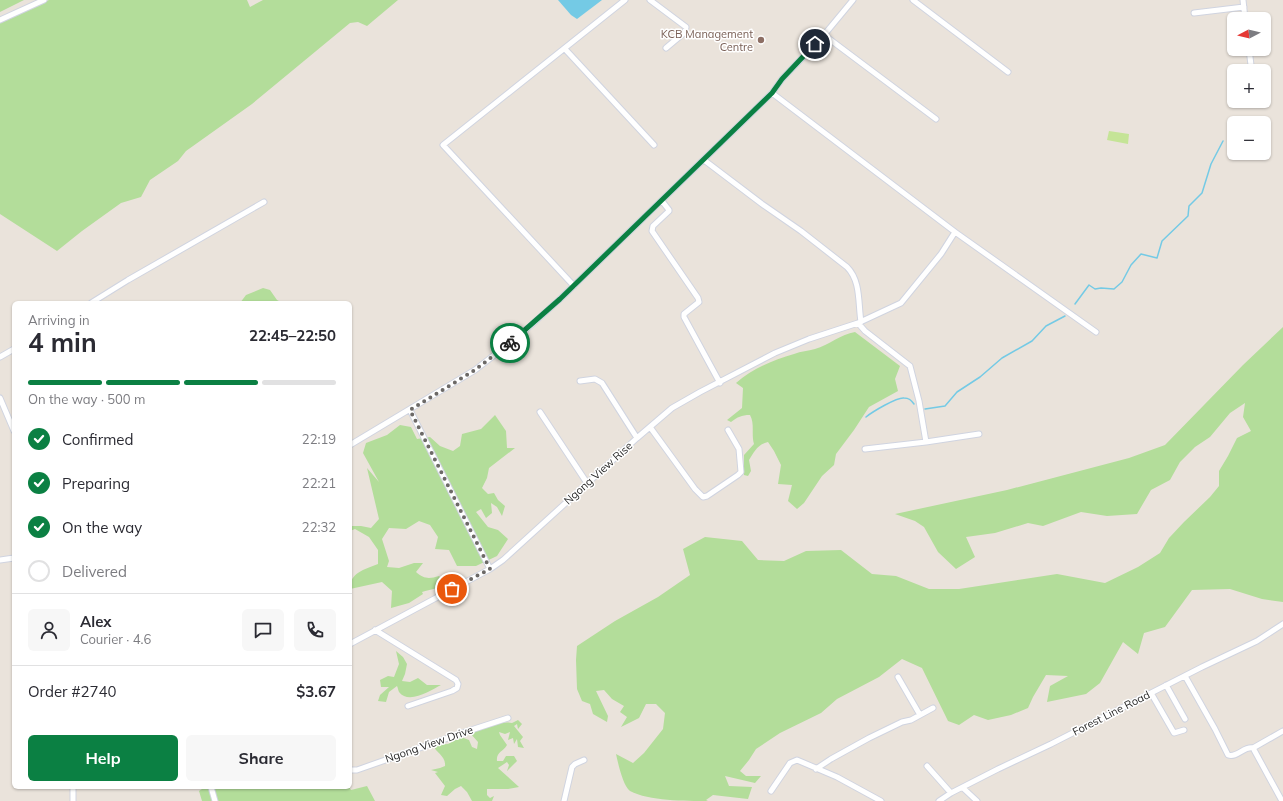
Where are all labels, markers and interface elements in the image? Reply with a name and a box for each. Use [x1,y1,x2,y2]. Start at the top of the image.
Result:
north arrow [1227,12,1271,56]
map controls [1227,12,1271,160]
place label: KCB Management Centre [661,27,753,54]
pin [798,27,832,61]
icon: home [804,33,826,55]
marker: KCB Management Centre [756,35,766,45]
button: + [1227,64,1271,108]
button: − [1227,116,1271,160]
text: Arriving in [28,312,90,328]
courier [490,323,530,363]
text: 4 min [28,326,97,359]
text: 22:45–22:50 [249,326,336,345]
icon: bike [499,332,521,354]
text: On the way · 500 m [28,391,145,407]
icon: check [28,428,50,450]
text: Confirmed [62,430,133,449]
text: 22:19 [302,431,336,447]
street label: Ngong View Rise [561,439,635,507]
icon: check [28,472,50,494]
text: Preparing [62,474,130,493]
text: 22:21 [302,475,336,491]
icon: check [28,516,50,538]
text: On the way [62,518,142,537]
text: 22:32 [302,519,336,535]
text: Delivered [62,562,127,581]
pin [435,572,469,606]
icon: bag [441,578,463,600]
button: person [28,609,70,651]
button: chat [242,609,284,651]
button: phone [294,609,336,651]
text: Alex [80,612,112,631]
text: Courier · 4.6 [80,631,151,647]
text: Order #2740 [28,682,116,701]
text: $3.67 [296,682,336,701]
street label: Forest Line Road [1070,687,1152,739]
street label: Ngong View Drive [383,722,475,766]
button: Help [28,735,178,781]
button: Share [186,735,336,781]

